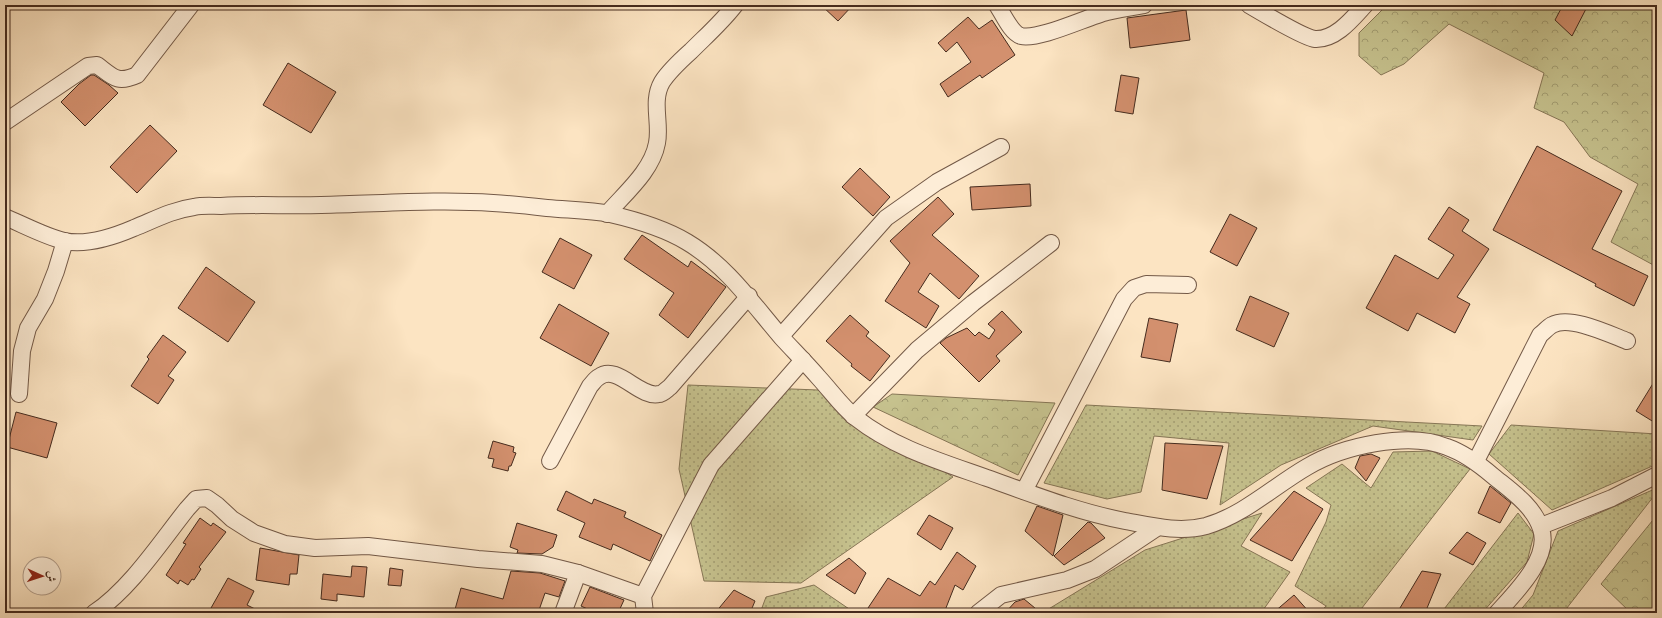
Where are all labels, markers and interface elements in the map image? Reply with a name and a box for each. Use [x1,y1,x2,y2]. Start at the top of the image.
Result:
north arrow [22,556,62,596]
text: ش [45,571,58,582]

